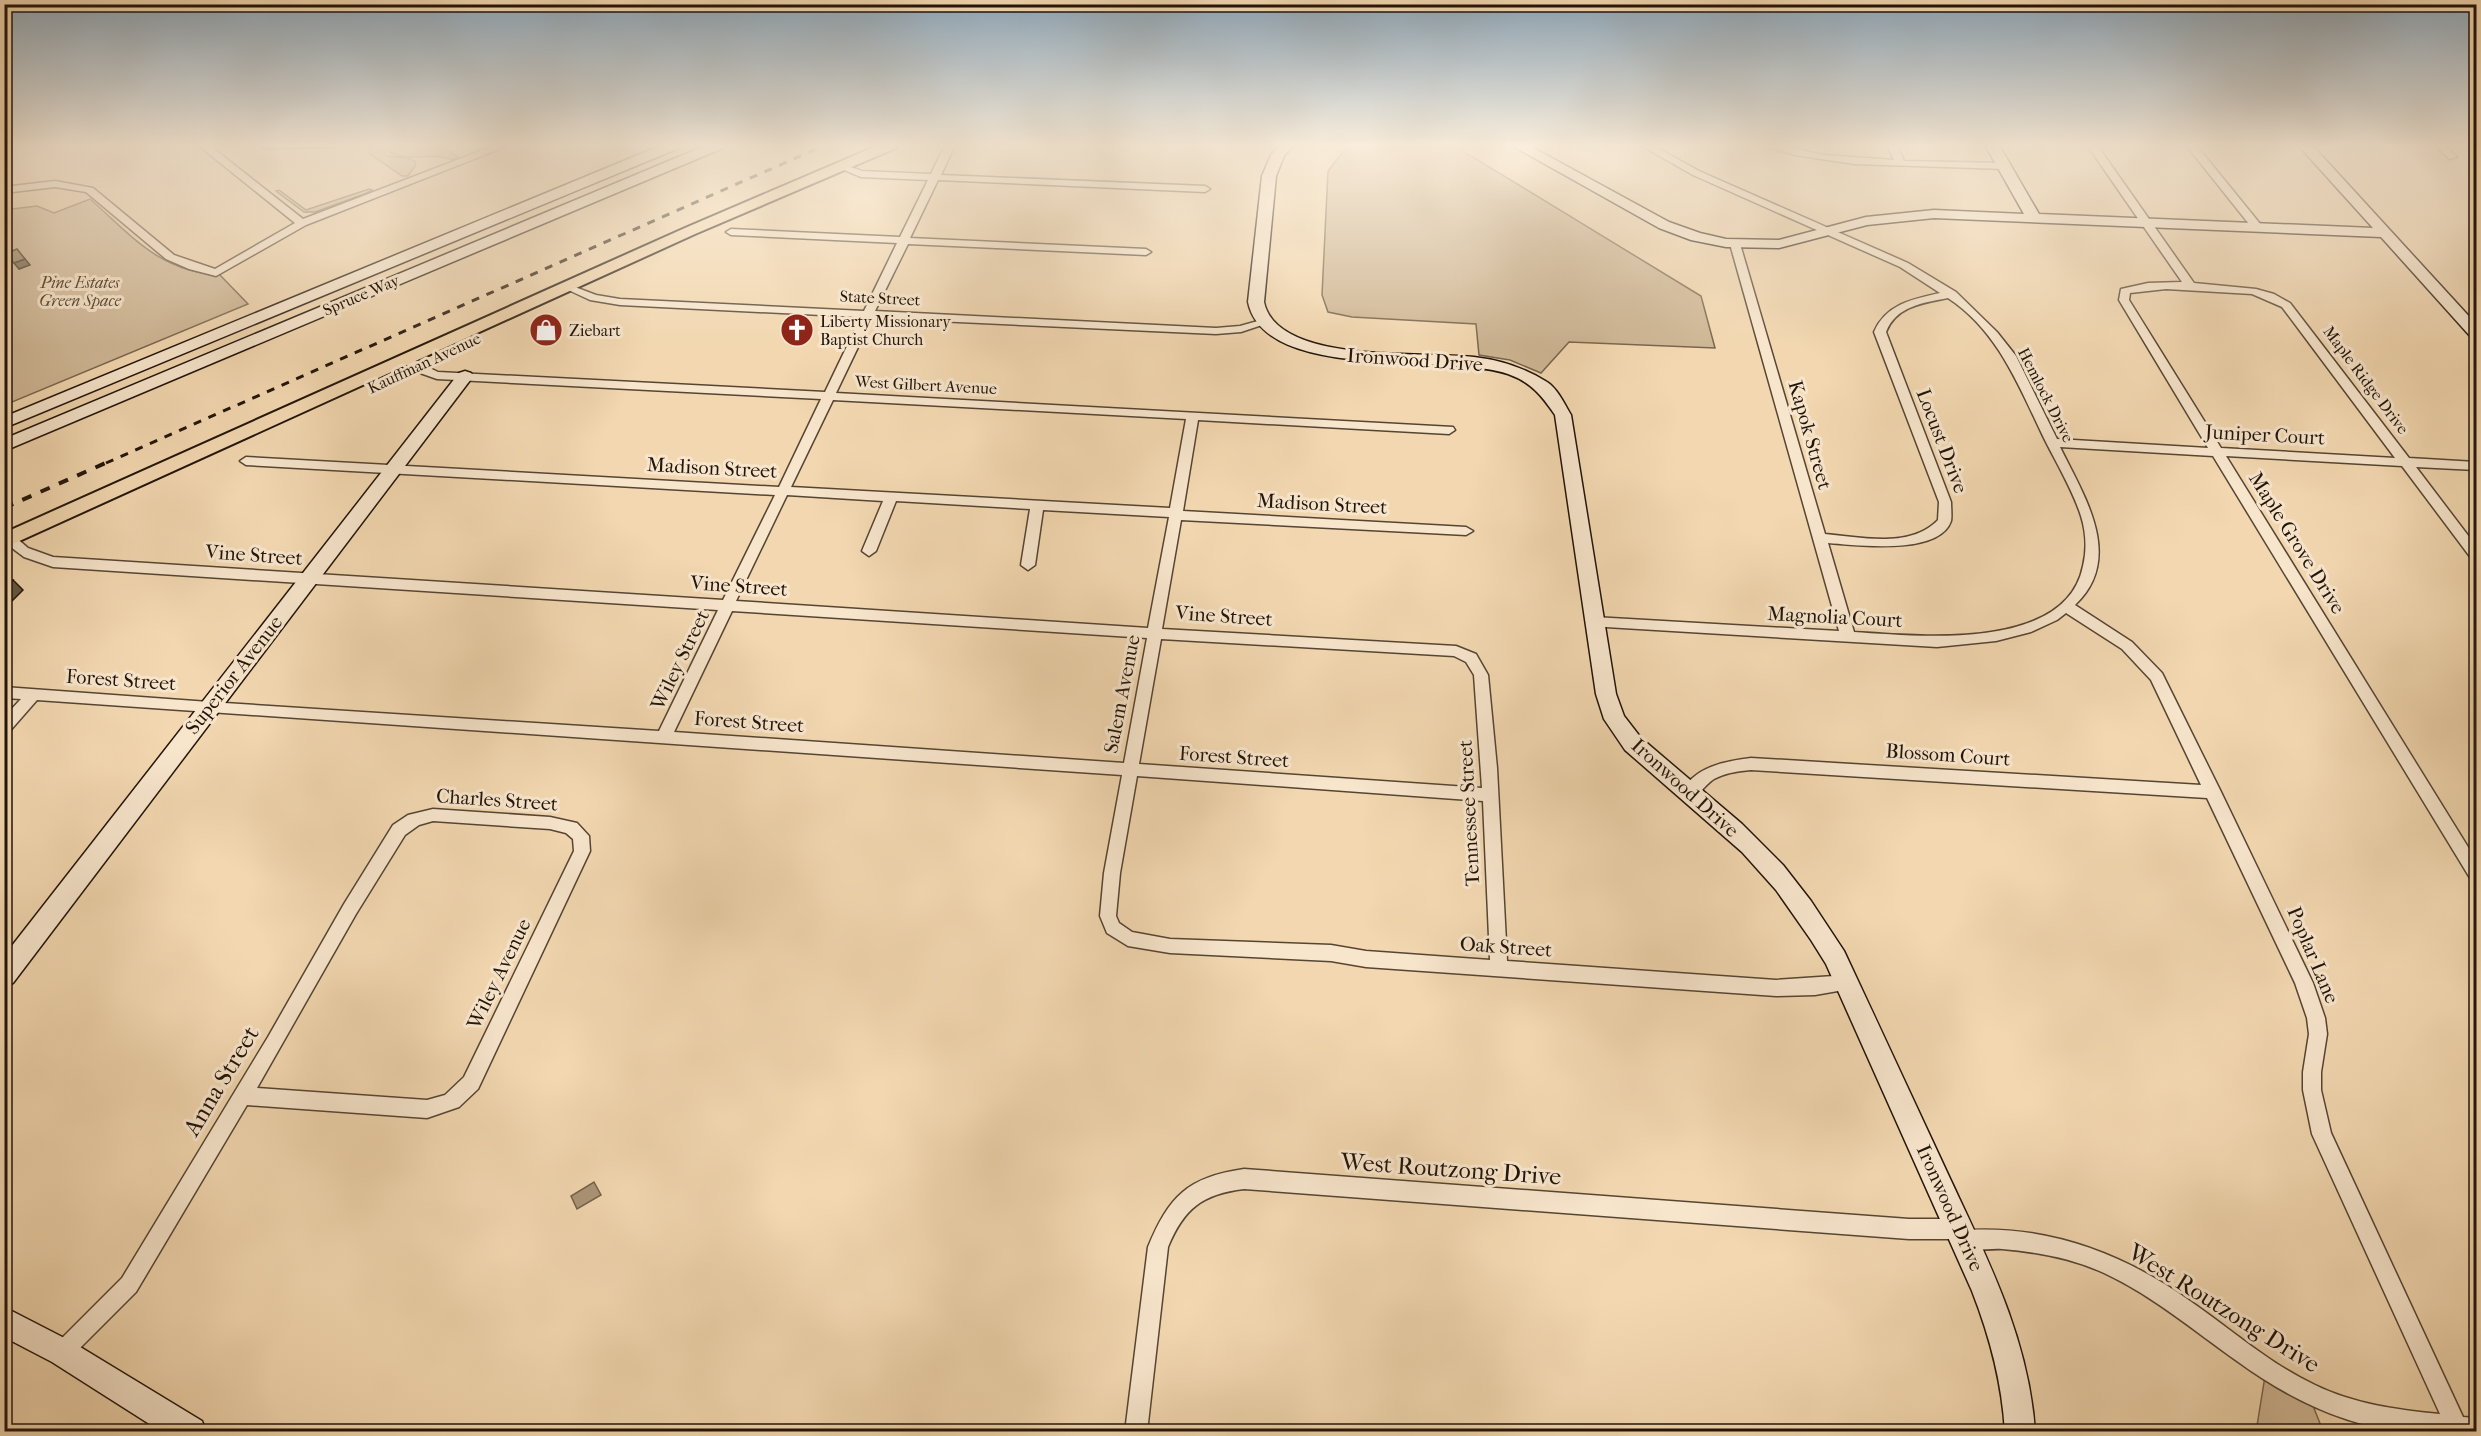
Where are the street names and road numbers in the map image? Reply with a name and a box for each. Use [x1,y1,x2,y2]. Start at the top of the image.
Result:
street label: Spruce Way [320,270,403,320]
street label: State Street [839,286,921,310]
street label: Maple Ridge Drive [2319,322,2413,438]
street label: Kauffman Avenue [364,328,484,398]
street label: Ironwood Drive [1346,344,1484,376]
street label: Hemlock Drive [2014,344,2078,446]
street label: West Gilbert Avenue [854,372,997,398]
street label: Kapok Street [1783,378,1837,492]
street label: Locust Drive [1912,385,1973,497]
street label: Juniper Court [2202,420,2326,450]
street label: Madison Street [646,453,778,483]
street label: Maple Grove Drive [2244,468,2350,618]
street label: Madison Street [1256,489,1388,519]
street label: Vine Street [204,540,303,570]
street label: Vine Street [689,571,788,601]
street label: Vine Street [1174,601,1273,631]
street label: Magnolia Court [1767,602,1903,632]
street label: Wiley Street [646,606,714,715]
street label: Superior Avenue [181,611,287,739]
street label: Salem Avenue [1099,633,1145,755]
street label: Forest Street [65,665,177,695]
street label: Forest Street [693,707,805,737]
street label: Ironwood Drive [1627,734,1743,842]
street label: Tennessee Street [1454,739,1484,887]
street label: Blossom Court [1885,739,2011,771]
street label: Forest Street [1178,742,1290,772]
street label: Charles Street [435,784,559,816]
street label: Poplar Lane [2282,903,2344,1007]
street label: Wiley Avenue [462,915,536,1034]
street label: Oak Street [1459,932,1553,962]
street label: Anna Street [177,1021,265,1142]
street label: Ironwood Drive [1912,1141,1988,1275]
street label: West Routzong Drive [1339,1147,1562,1191]
street label: West Routzong Drive [2122,1237,2325,1378]

